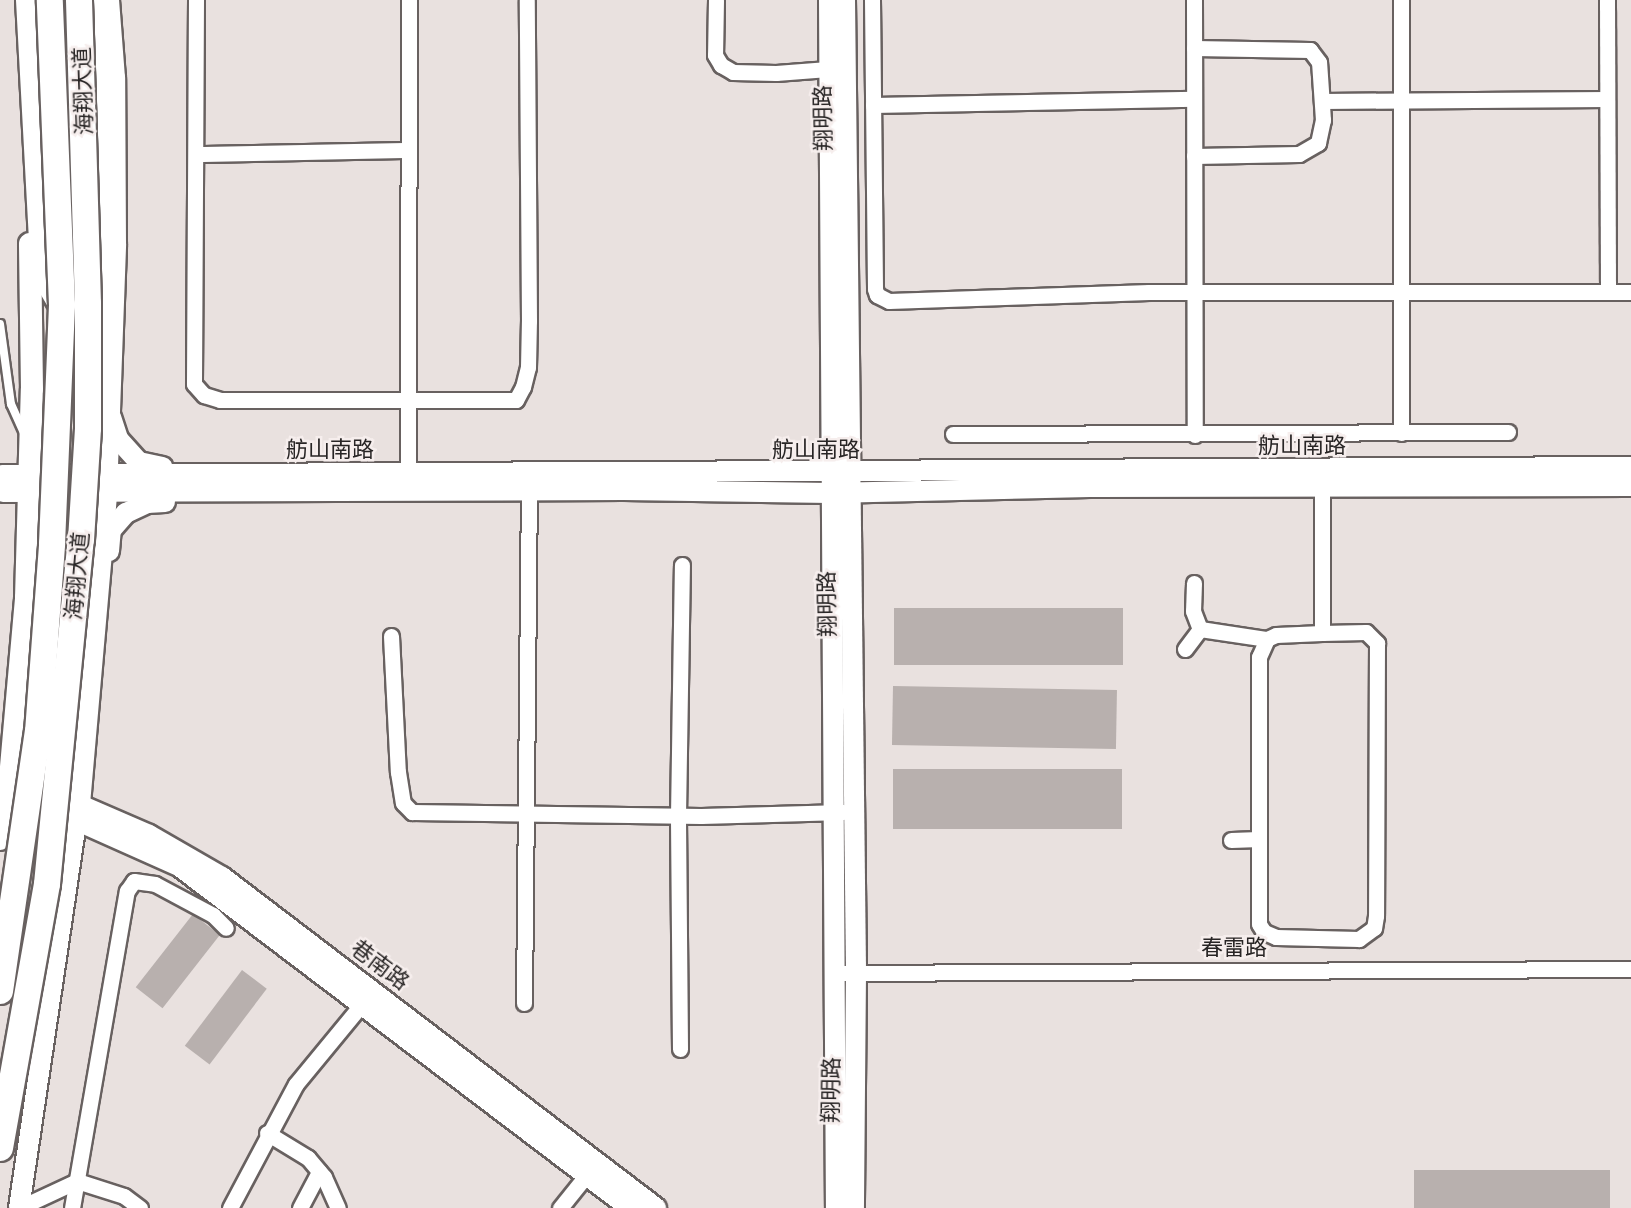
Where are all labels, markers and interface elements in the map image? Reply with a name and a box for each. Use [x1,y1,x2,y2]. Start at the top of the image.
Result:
street label: 海翔大道 [68,47,98,135]
street label: 翔明路 [809,85,837,151]
street label: 舫山南路 [1258,433,1346,459]
street label: 舫山南路 [286,437,374,463]
street label: 舫山南路 [772,437,860,463]
street label: 海翔大道 [60,531,94,621]
street label: 翔明路 [813,571,841,637]
street label: 巷南路 [346,935,414,995]
street label: 春雷路 [1201,935,1267,961]
street label: 翔明路 [817,1057,845,1123]

